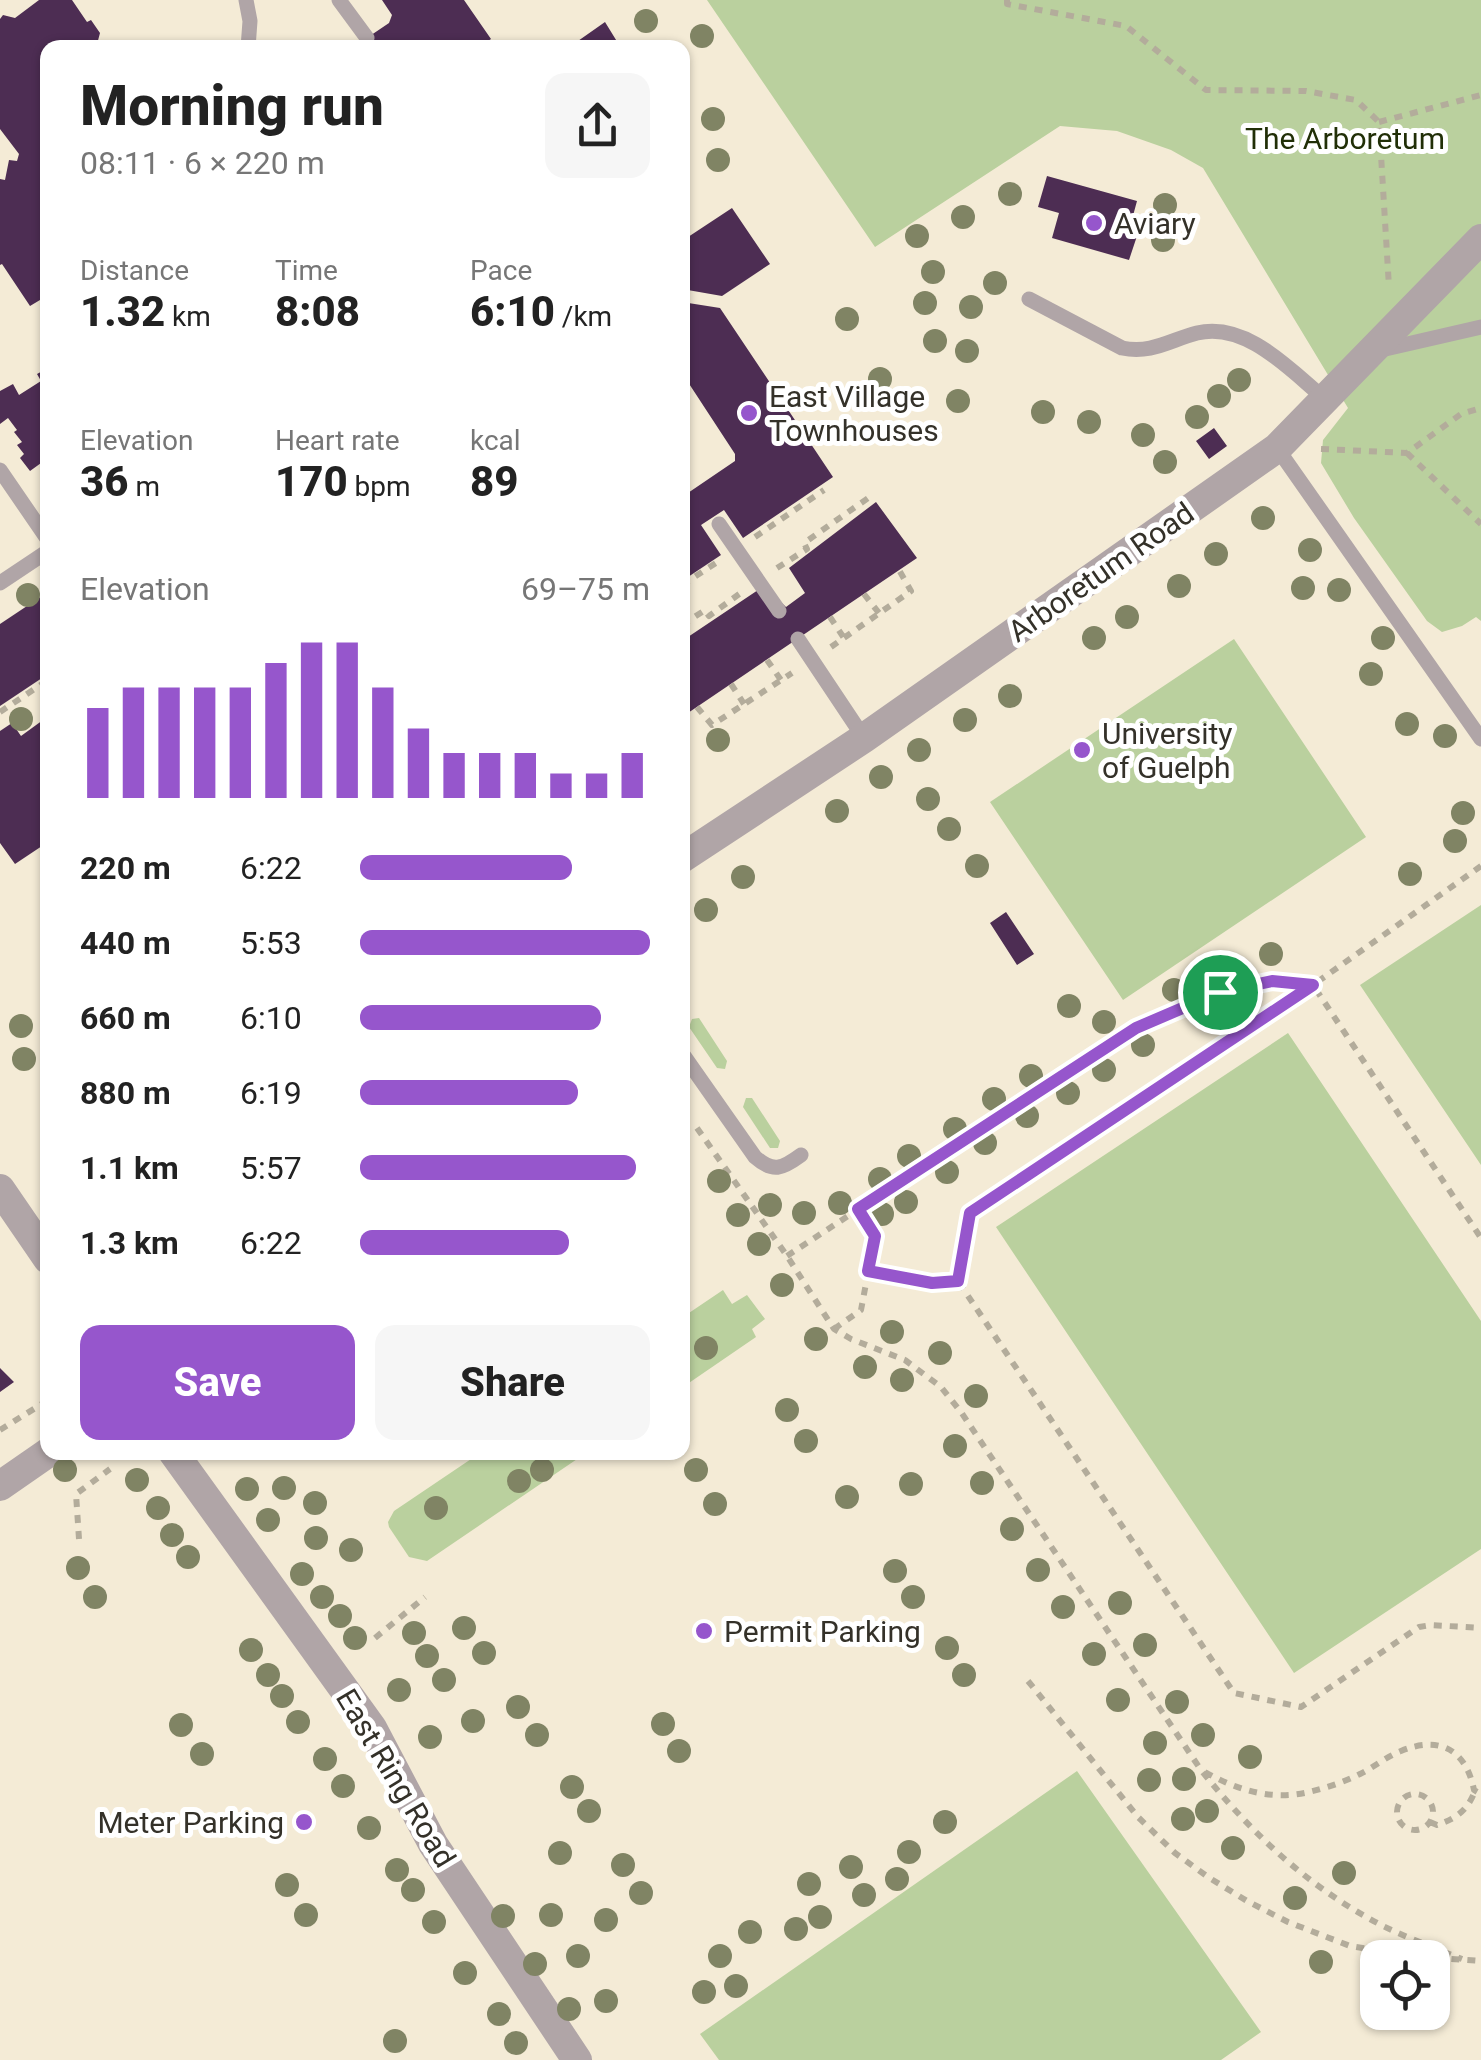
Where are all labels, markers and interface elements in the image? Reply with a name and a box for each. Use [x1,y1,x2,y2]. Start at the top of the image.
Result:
button: share [545,73,650,178]
text: Morning run [80,74,384,138]
park label: The Arboretum [1245,121,1445,156]
text: 08:11 · 6 × 220 m [80,144,325,182]
place label: Aviary [1114,206,1196,241]
marker: Aviary [1083,212,1105,234]
text: Distance [80,254,189,287]
text: Time [275,254,338,287]
text: Pace [470,254,532,287]
text: 1.32 [80,287,165,336]
text: 8:08 [275,287,360,336]
text: 6:10 [470,287,555,336]
text: km [165,300,211,333]
text: /km [555,300,612,333]
place label: East Village Townhouses [769,379,939,448]
marker: East Village Townhouses [738,402,760,424]
text: Elevation [80,424,193,457]
text: Heart rate [275,424,400,457]
text: kcal [470,424,521,457]
text: 36 [80,457,128,506]
text: 170 [275,457,348,506]
text: 89 [470,457,518,506]
text: m [128,470,160,503]
text: bpm [348,470,411,503]
street label: Arboretum Road [1001,495,1201,649]
text: Elevation [80,570,210,608]
text: 69–75 m [521,570,650,608]
place label: University of Guelph [1102,716,1233,785]
marker: University of Guelph [1071,739,1093,761]
text: 220 m [80,849,171,887]
text: 6:22 [240,849,302,887]
text: 440 m [80,924,171,962]
text: 5:53 [240,924,302,962]
pin [1178,950,1263,1035]
icon: arrive [1193,965,1248,1020]
text: 660 m [80,999,171,1037]
text: 6:10 [240,999,302,1037]
text: 880 m [80,1074,171,1112]
text: 6:19 [240,1074,302,1112]
text: 1.1 km [80,1149,179,1187]
text: 5:57 [240,1149,302,1187]
text: 1.3 km [80,1224,179,1262]
text: 6:22 [240,1224,302,1262]
button: Save [80,1325,355,1440]
button: Share [375,1325,650,1440]
place label: Permit Parking [724,1614,921,1649]
marker: Permit Parking [693,1620,715,1642]
street label: East Ring Road [329,1683,463,1873]
place label: Meter Parking [97,1805,284,1840]
marker: Meter Parking [293,1811,315,1833]
map controls [1360,1940,1450,2030]
button: locate [1360,1940,1450,2030]

